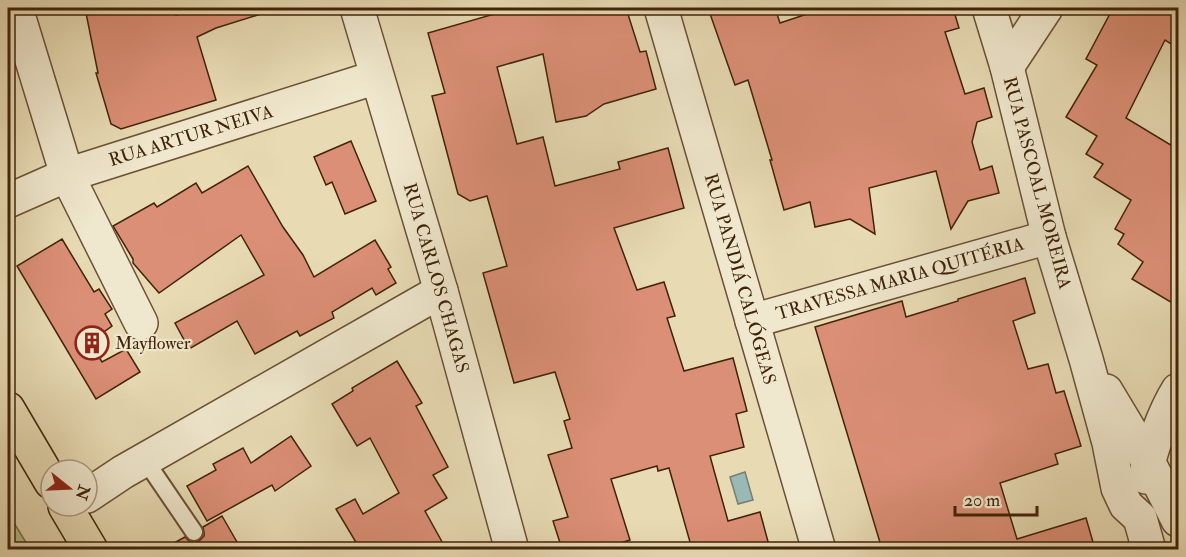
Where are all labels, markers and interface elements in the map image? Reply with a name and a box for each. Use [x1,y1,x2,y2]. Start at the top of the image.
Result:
street label: RUA PASCOAL MOREIRA [998,74,1077,292]
street label: RUA ARTUR NEIVA [106,100,277,172]
street label: RUA PANDIÁ CALÓGEAS [699,171,781,387]
street label: RUA CARLOS CHAGAS [398,180,474,376]
street label: TRAVESSA MARIA QUITÉRIA [773,232,1027,325]
building icon: Mayflower [74,325,110,361]
place label: Mayflower [115,332,191,355]
north arrow [39,458,99,518]
scale bar [955,479,1038,517]
text: N [70,481,94,503]
text: 20 m [964,489,1000,512]

